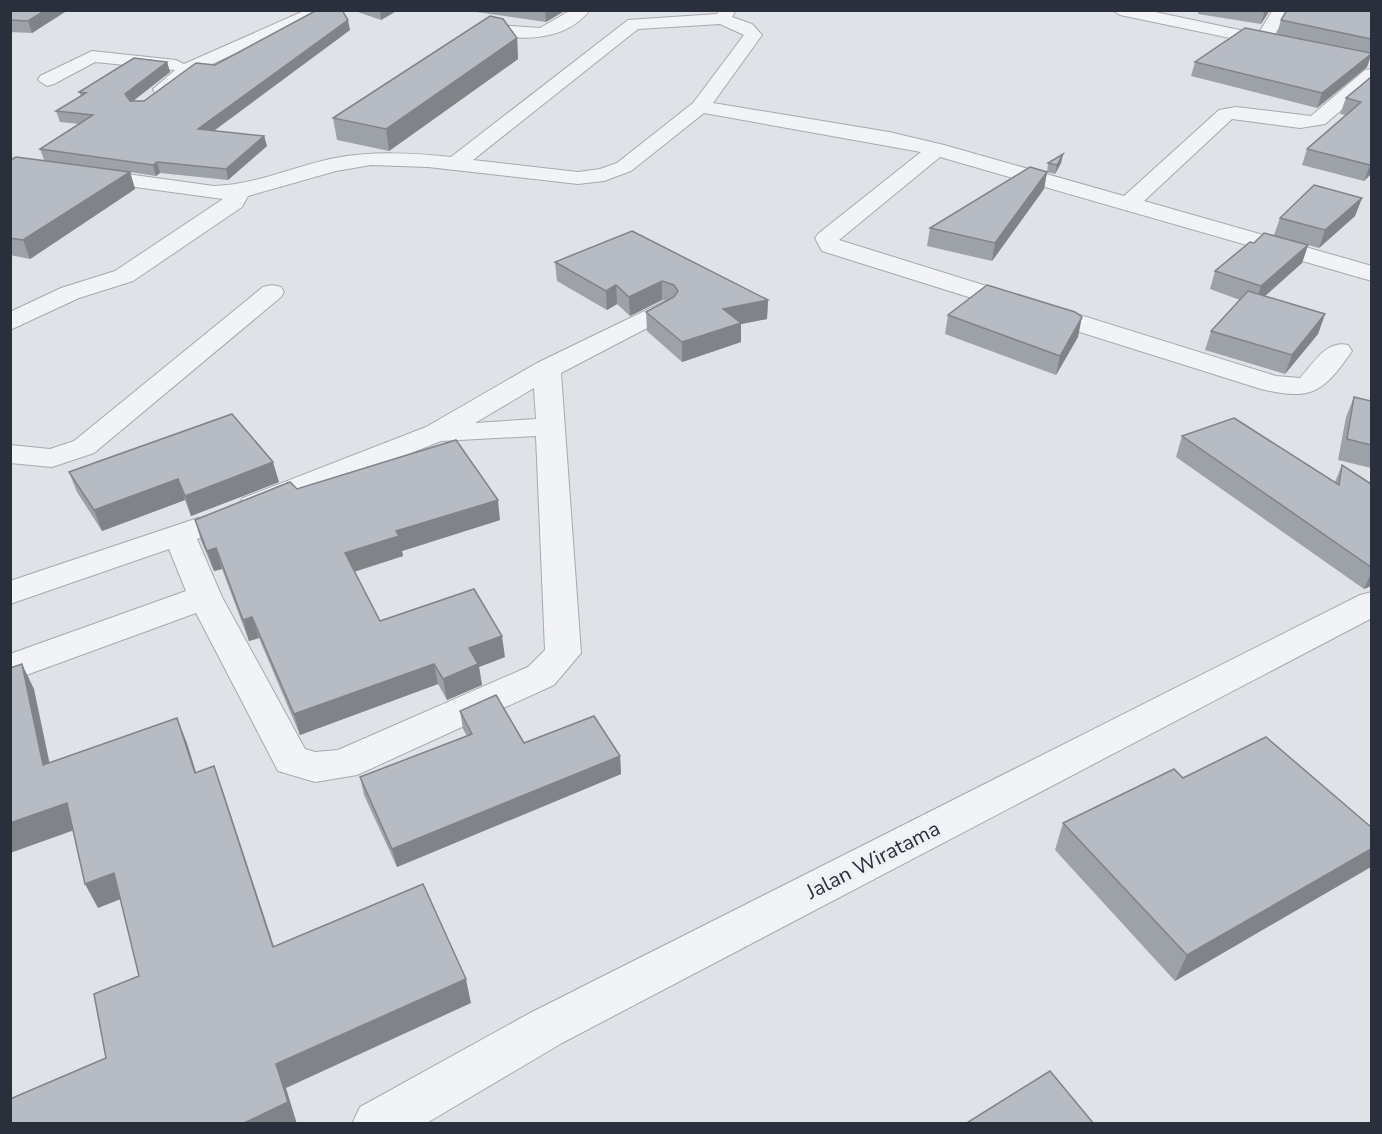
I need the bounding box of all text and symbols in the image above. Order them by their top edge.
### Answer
street label: Jalan Wiratama [800,814,945,906]

